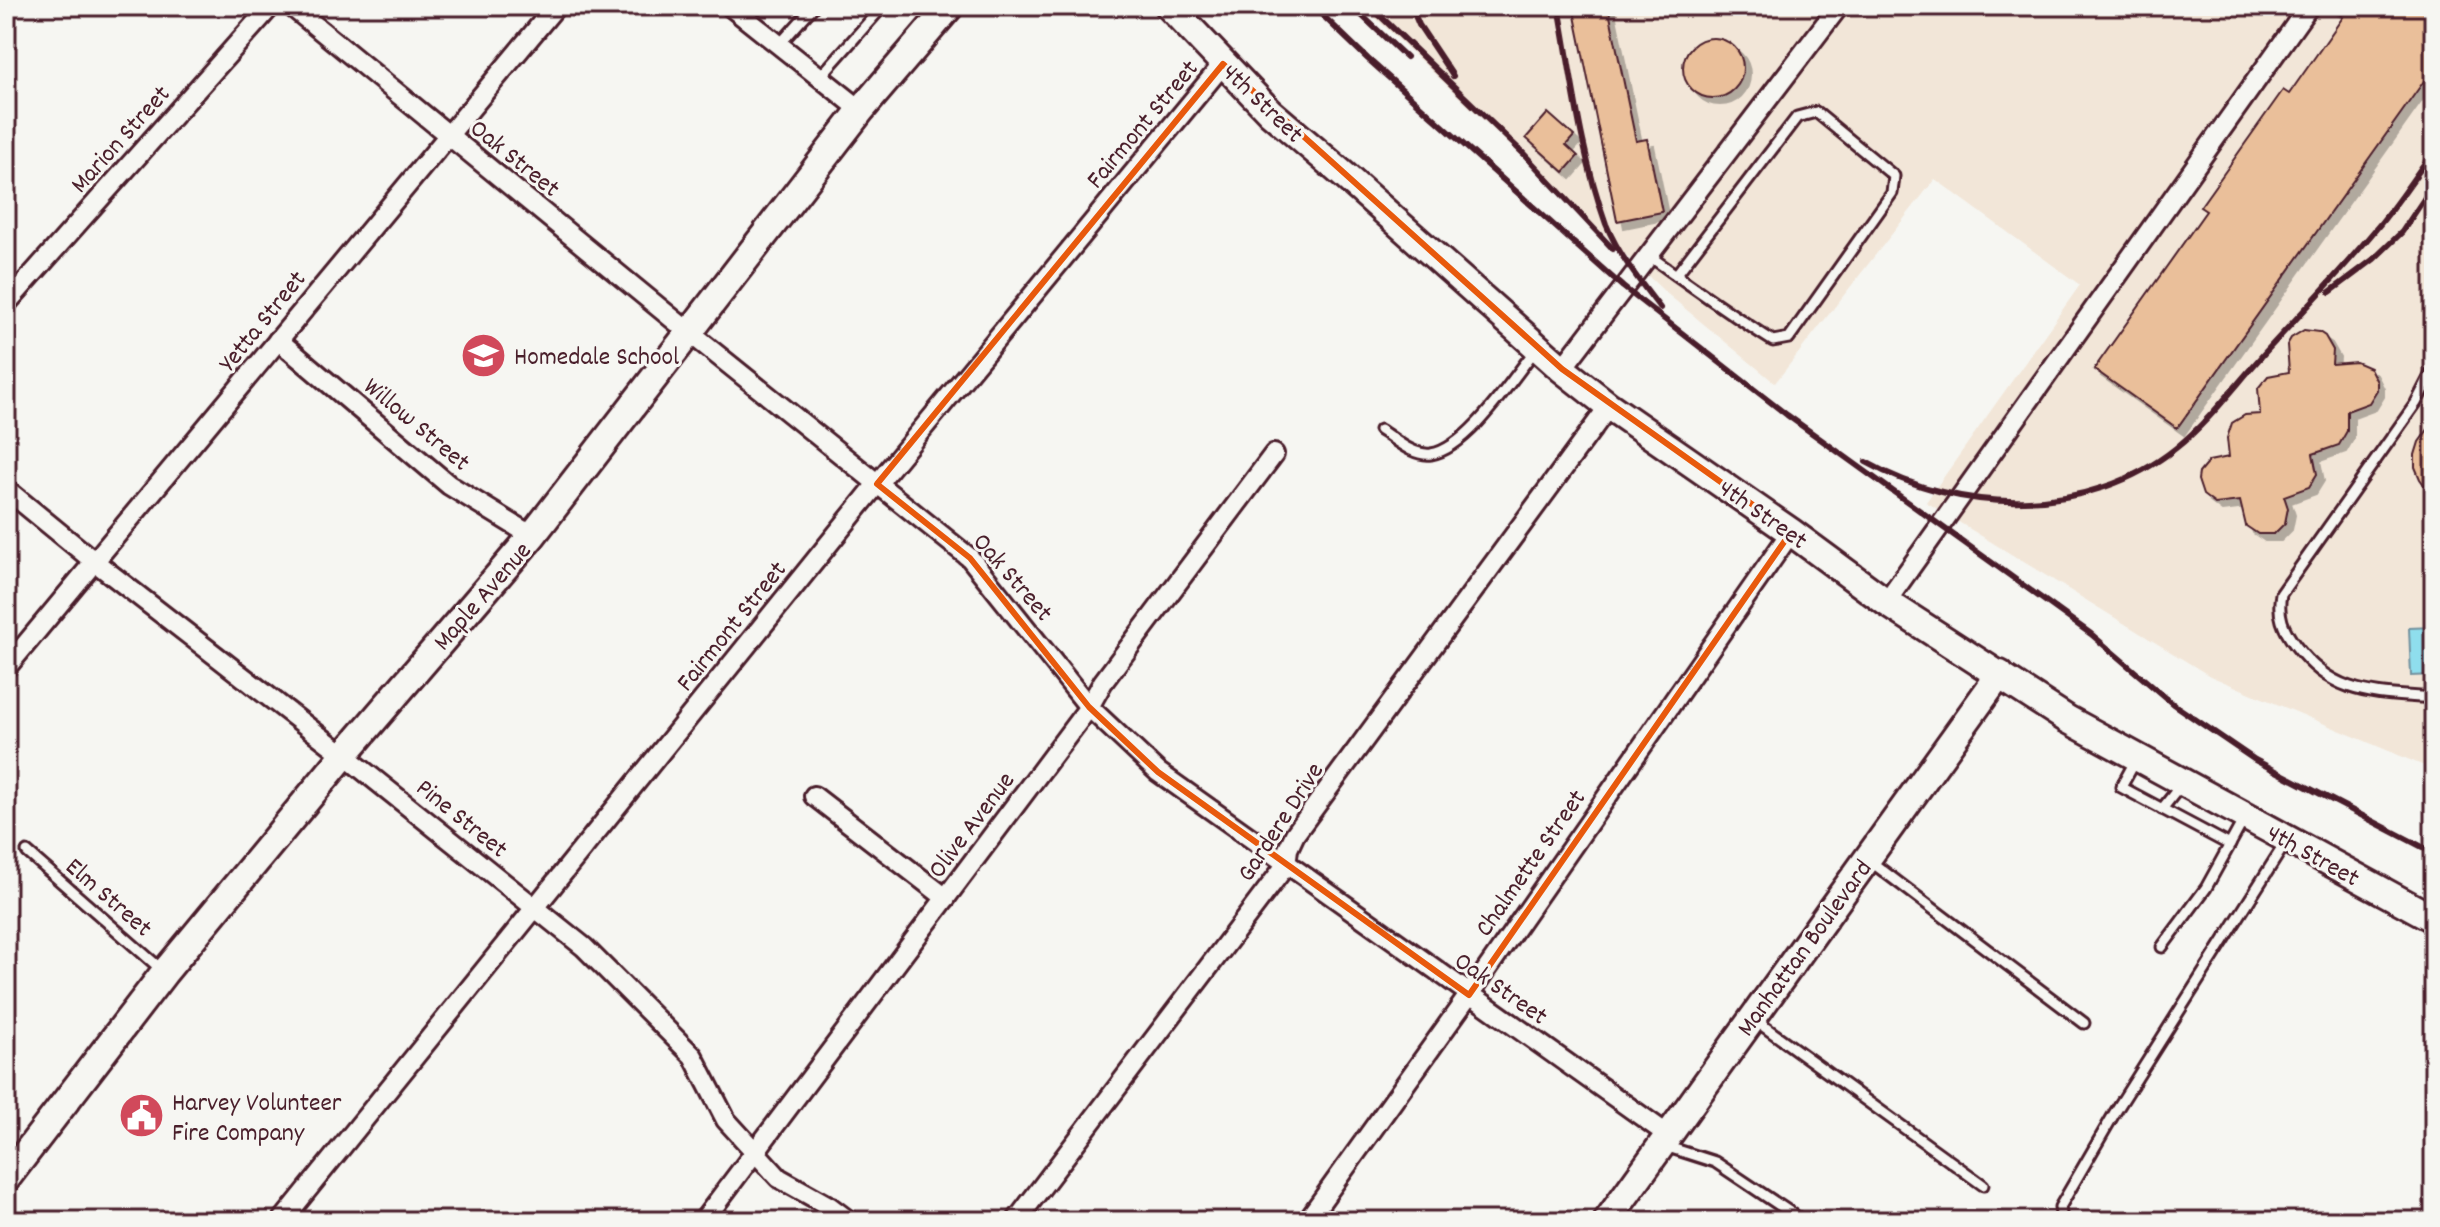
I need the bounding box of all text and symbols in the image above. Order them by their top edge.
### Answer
street label: Fairmont Street [1079,52,1209,198]
street label: 4th Street [1212,56,1311,153]
street label: Marion Street [63,78,181,203]
street label: Oak Street [461,112,567,208]
street label: Yetta Street [211,263,317,381]
school or university icon: Homedale School [459,331,507,379]
place label: Homedale School [514,340,679,377]
street label: Willow Street [354,370,478,482]
street label: 4th Street [1710,472,1814,560]
street label: Oak Street [962,526,1061,631]
street label: Maple Avenue [426,535,542,660]
street label: Fairmont Street [669,554,797,700]
street label: Gardere Drive [1229,756,1334,890]
street label: Olive Avenue [920,765,1025,887]
street label: Pine Street [407,771,515,869]
street label: Chalmette Street [1467,783,1597,945]
street label: 4th Street [2259,816,2366,898]
street label: Elm Street [56,850,160,947]
street label: Manhattan Boulevard [1729,853,1883,1045]
street label: Oak Street [1446,944,1555,1036]
place label: Harvey Volunteer Fire Company [172,1086,342,1153]
public building icon: Harvey Volunteer Fire Company [117,1092,165,1140]

